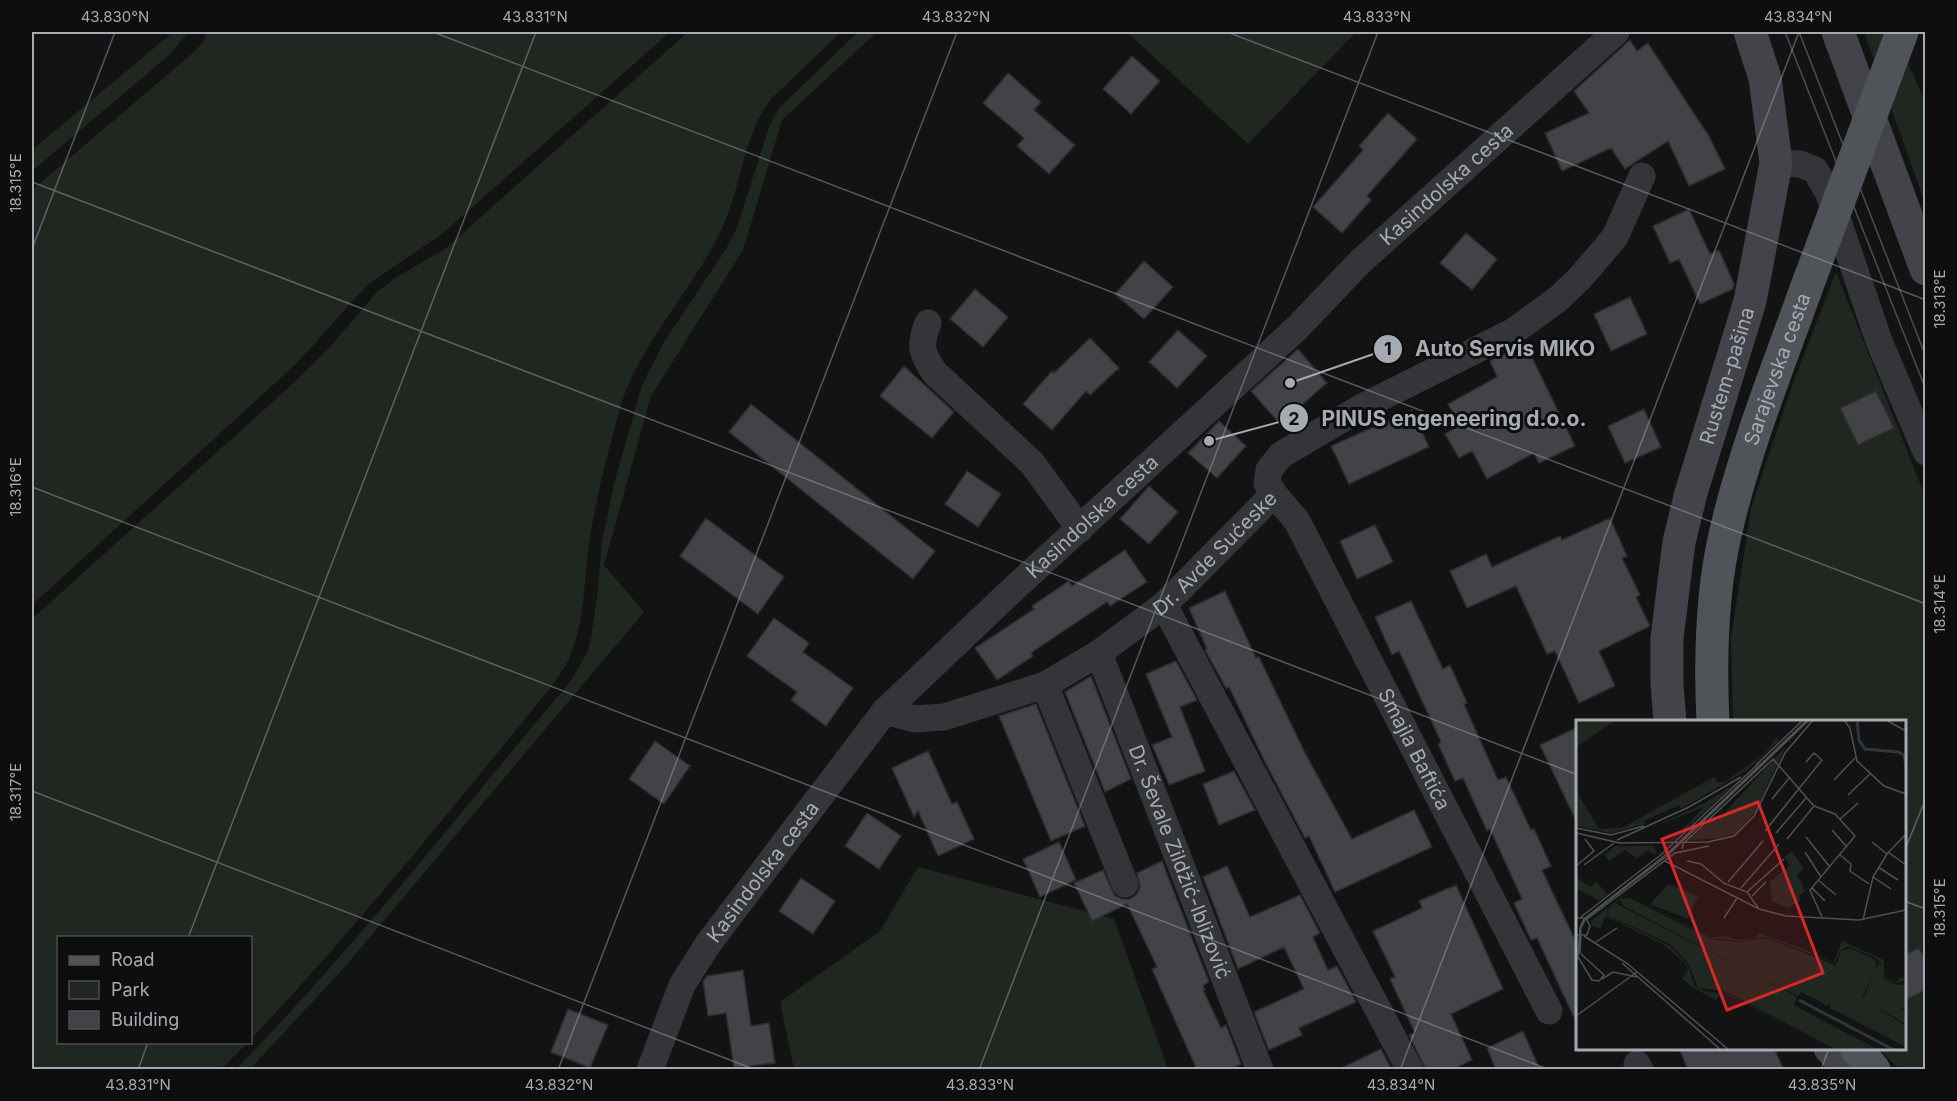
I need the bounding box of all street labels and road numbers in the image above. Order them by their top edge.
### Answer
street label: Kasindolska cesta [1375,118,1518,250]
street label: Sarajevska cesta [1739,290,1816,448]
street label: Rustem-pašina [1695,304,1759,447]
street label: Kasindolska cesta [1021,450,1163,583]
street label: Dr. Avde Sućeske [1148,486,1282,621]
street label: Smajla Baftića [1373,684,1456,814]
street label: Dr. Ševale Zildžić-Iblizović [1124,741,1236,982]
street label: Kasindolska cesta [702,797,824,947]

